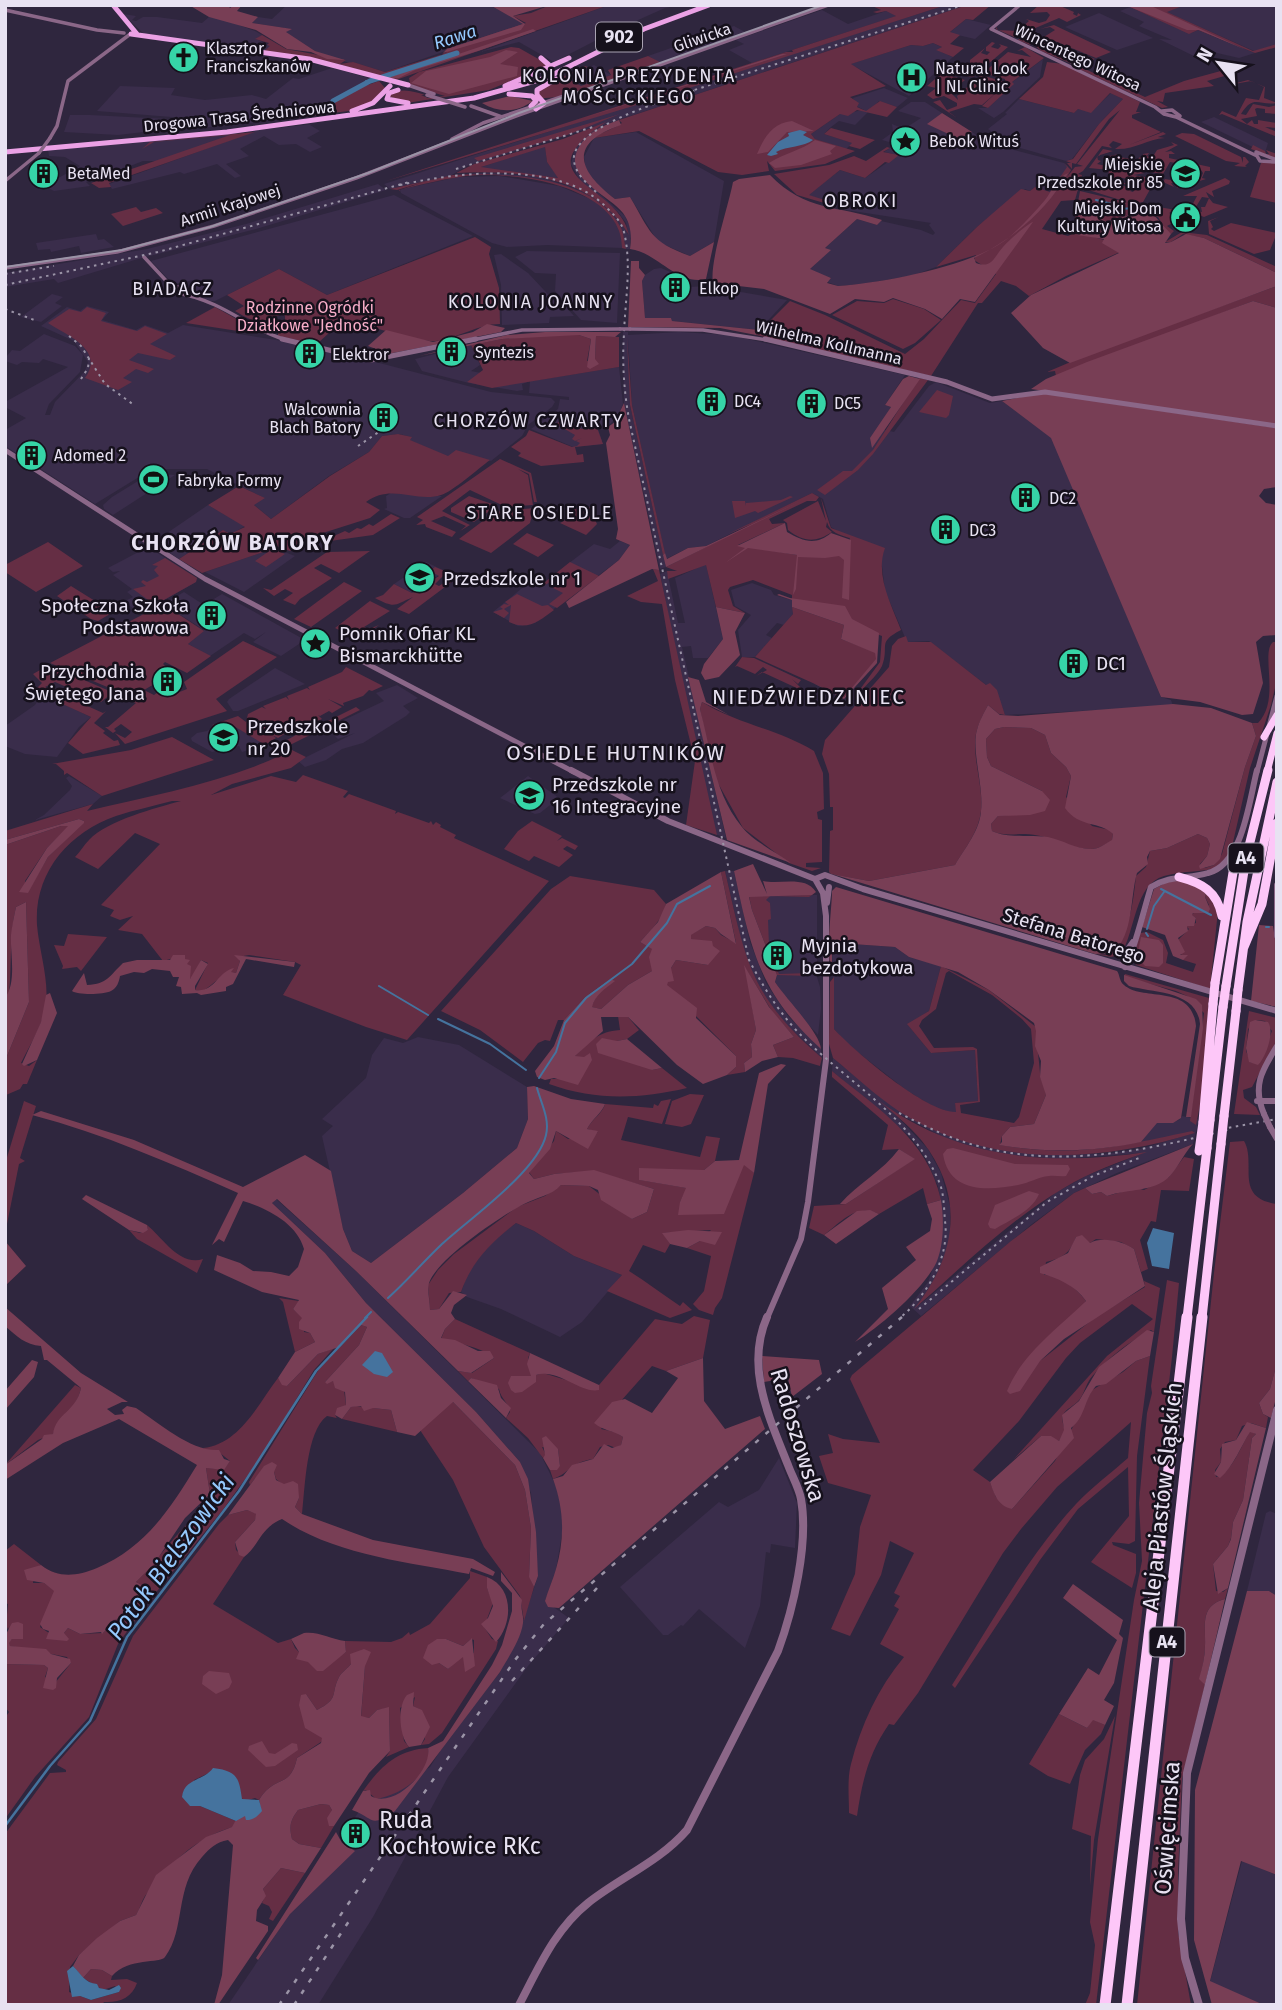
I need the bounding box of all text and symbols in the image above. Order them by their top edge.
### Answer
street label: Gliwicka [671,19,733,56]
water label: Rawa [431,20,479,54]
street label: Wincentego Witosa [1012,20,1144,95]
road number: 902 [596,22,642,52]
north arrow [1184,28,1254,98]
place label: Klasztor Franciszkanów [206,39,311,76]
church icon: Klasztor Franciszkanów [166,40,200,74]
text: N [1192,44,1218,66]
place label: Natural Look | NL Clinic [935,59,1028,96]
hospital icon: Natural Look | NL Clinic [895,60,929,94]
district label: KOLONIA PREZYDENTA MOŚCICKIEGO [522,65,736,108]
street label: Drogowa Trasa Średnicowa [142,96,336,136]
place icon: Bebok Wituś [889,124,923,158]
place label: Bebok Wituś [929,132,1019,151]
place label: Miejskie Przedszkole nr 85 [1037,155,1163,192]
building icon: BetaMed [27,156,61,190]
school or university icon: Miejskie Przedszkole nr 85 [1169,156,1203,190]
place label: BetaMed [67,164,131,183]
street label: Armii Krajowej [178,180,283,231]
district label: OBROKI [824,190,898,212]
place label: Miejski Dom Kultury Witosa [1057,199,1162,236]
public building icon: Miejski Dom Kultury Witosa [1168,200,1202,234]
building icon: Elkop [659,271,693,305]
district label: BIADACZ [132,278,214,300]
place label: Elkop [699,279,739,298]
district label: KOLONIA JOANNY [448,291,614,313]
park label: Rodzinne Ogródki Działkowe "Jedność" [237,298,383,335]
street label: Wilhelma Kollmanna [754,316,904,369]
building icon: Syntezis [435,335,469,369]
building icon: Elektror [292,337,326,371]
place label: Syntezis [475,343,534,362]
place label: Elektror [332,345,390,364]
building icon: DC4 [694,384,728,418]
building icon: DC5 [794,386,828,420]
place label: DC4 [734,392,761,411]
place label: DC5 [834,394,861,413]
place label: Walcownia Blach Batory [269,400,361,437]
building icon: Walcownia Blach Batory [367,401,401,435]
district label: CHORZÓW CZWARTY [434,410,624,432]
building icon: Adomed 2 [14,438,48,472]
place label: Adomed 2 [54,446,126,465]
sports icon: Fabryka Formy [137,463,171,497]
place label: Fabryka Formy [177,471,281,490]
building icon: DC2 [1009,481,1043,515]
place label: DC2 [1049,489,1076,508]
district label: STARE OSIEDLE [467,502,613,524]
building icon: DC3 [929,513,963,547]
place label: DC3 [969,521,996,540]
district label: CHORZÓW BATORY [131,529,335,556]
school or university icon: Przedszkole nr 1 [403,561,437,595]
place label: Przedszkole nr 1 [443,567,581,590]
place label: Społeczna Szkoła Podstawowa [41,594,189,639]
building icon: Społeczna Szkoła Podstawowa [195,599,229,633]
place label: Pomnik Ofiar KL Bismarckhütte [339,622,476,667]
place icon: Pomnik Ofiar KL Bismarckhütte [299,627,333,661]
building icon: DC1 [1056,646,1090,680]
place label: DC1 [1096,652,1126,675]
place label: Przychodnia Świętego Jana [25,660,145,705]
building icon: Przychodnia Świętego Jana [151,665,185,699]
district label: NIEDŹWIEDZINIEC [712,684,906,710]
place label: Przedszkole nr 20 [247,715,348,760]
school or university icon: Przedszkole nr 20 [207,720,241,754]
district label: OSIEDLE HUTNIKÓW [506,740,726,766]
place label: Przedszkole nr 16 Integracyjne [552,773,681,818]
school or university icon: Przedszkole nr 16 Integracyjne [512,778,546,812]
road number: A4 [1228,844,1264,872]
street label: Stefana Batorego [1000,903,1148,968]
place label: Myjnia bezdotykowa [801,934,914,979]
building icon: Myjnia bezdotykowa [761,939,795,973]
street label: Radoszowska [764,1365,832,1505]
street label: Aleja Piastów Śląskich [1135,1380,1188,1611]
water label: Potok Bielszowicki [101,1468,241,1646]
road number: A4 [1150,1628,1184,1657]
street label: Oświęcimska [1148,1760,1186,1896]
place label: Ruda Kochłowice RKc [379,1806,541,1860]
building icon: Ruda Kochłowice RKc [339,1816,373,1850]

